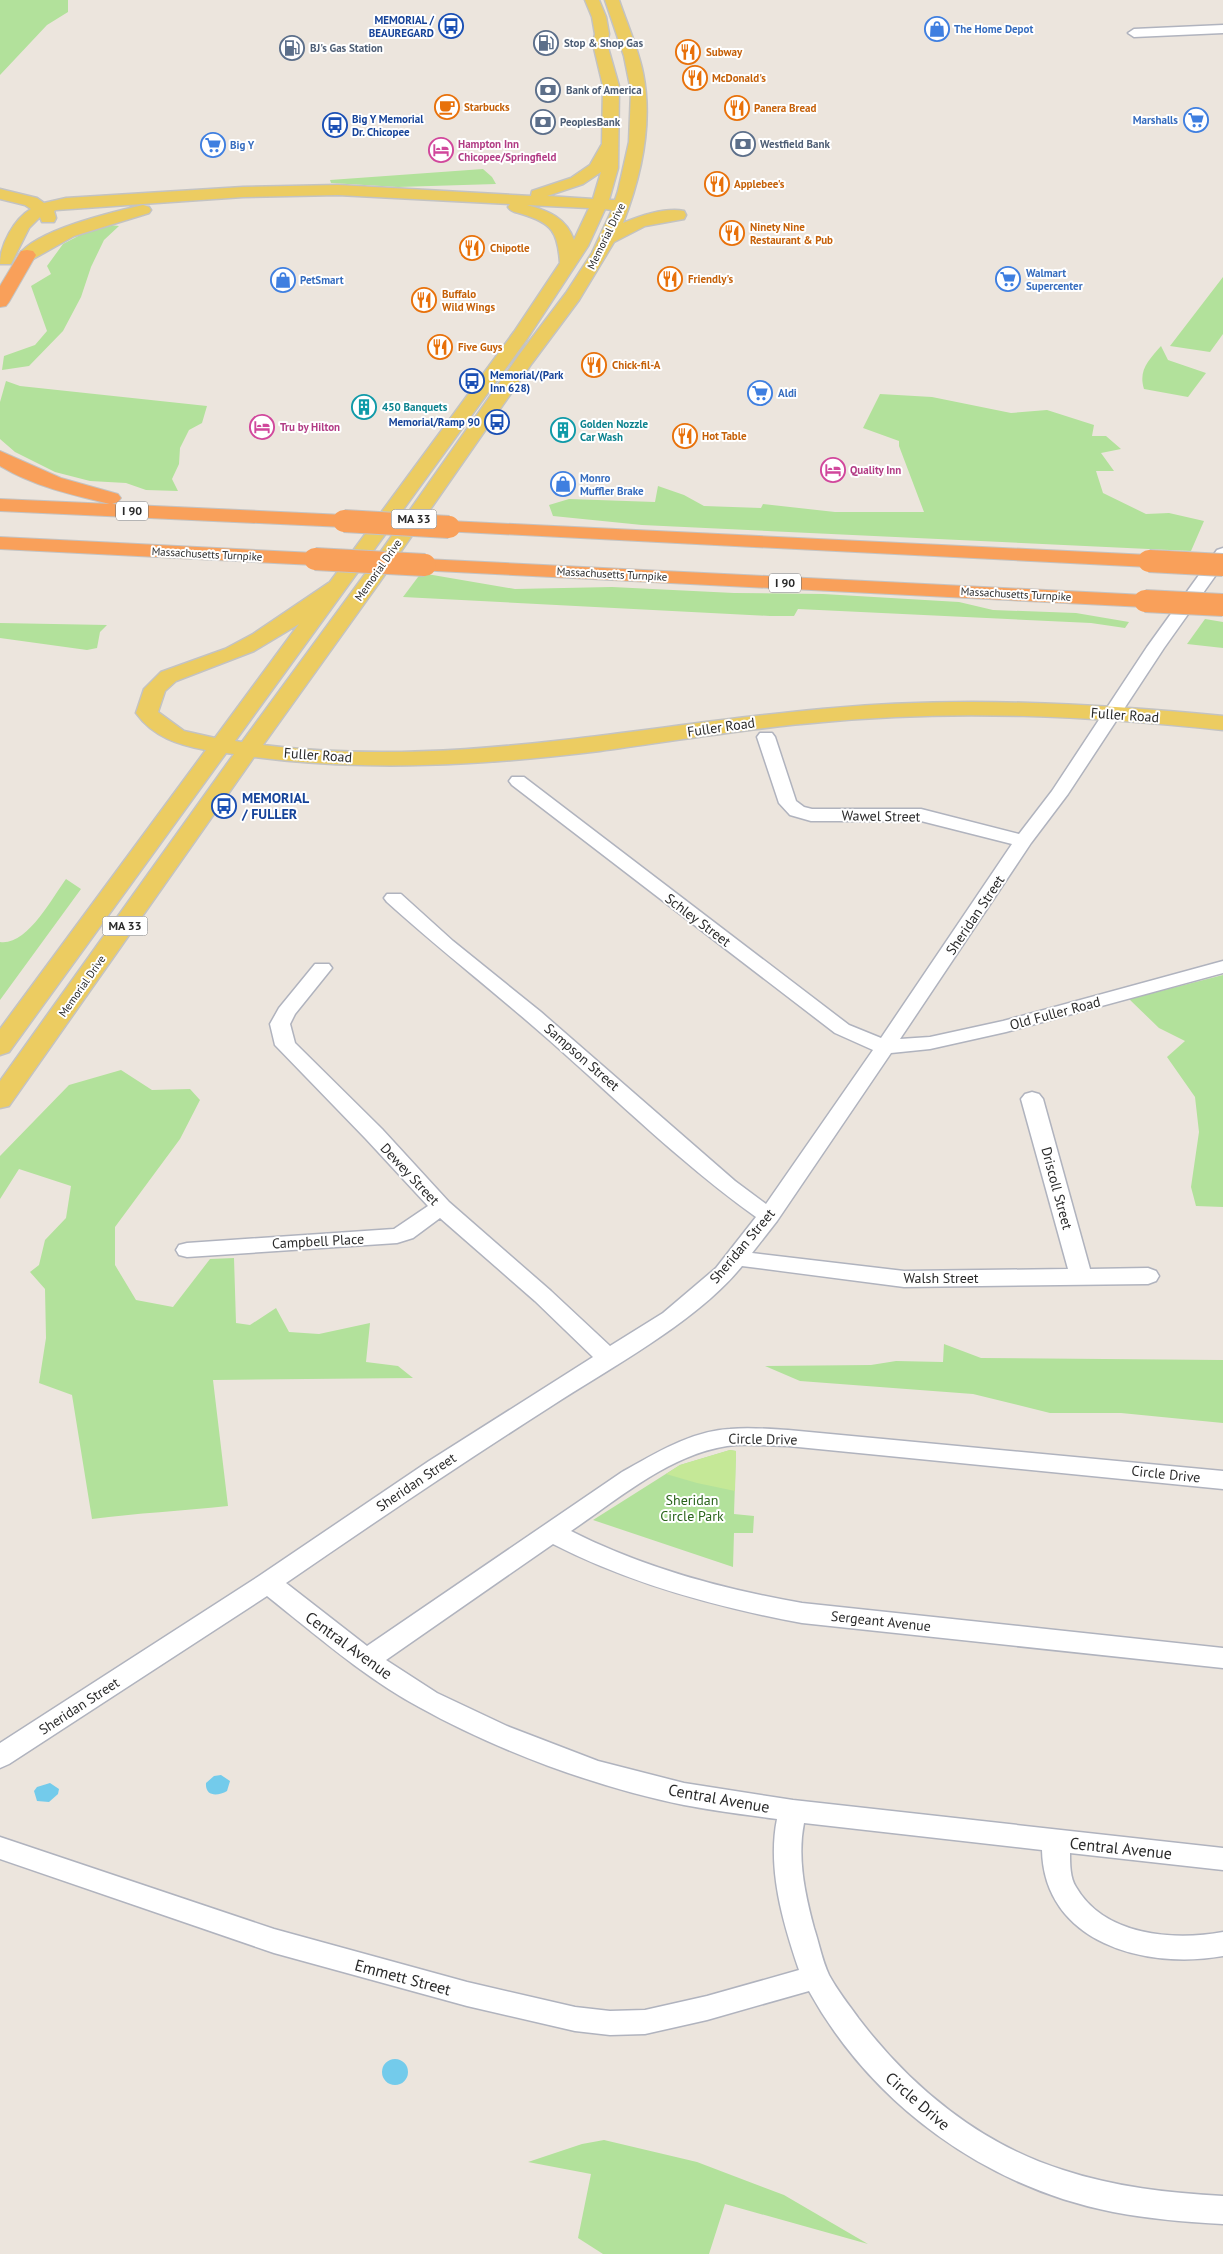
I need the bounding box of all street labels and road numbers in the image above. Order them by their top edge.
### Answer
street label: Memorial Drive [584,200,628,271]
road number: I 90 [116,502,148,520]
road number: MA 33 [392,509,436,528]
street label: Memorial Drive [352,536,405,604]
street label: Massachusetts Turnpike [151,544,263,564]
street label: Massachusetts Turnpike [556,564,668,584]
road number: I 90 [769,574,801,592]
street label: Massachusetts Turnpike [960,584,1072,604]
street label: Fuller Road [1090,704,1160,726]
street label: Fuller Road [686,713,756,741]
street label: Fuller Road [283,744,353,766]
street label: Wawel Street [841,806,921,826]
street label: Sheridan Street [942,871,1008,958]
street label: Schley Street [662,889,735,951]
road number: MA 33 [102,916,148,936]
street label: Memorial Drive [56,952,109,1020]
street label: Old Fuller Road [1008,992,1102,1034]
street label: Sampson Street [541,1019,624,1095]
street label: Dewey Street [377,1139,444,1209]
street label: Driscoll Street [1037,1145,1077,1231]
street label: Sheridan Street [705,1205,779,1287]
street label: Campbell Place [271,1230,365,1252]
street label: Walsh Street [903,1269,979,1287]
street label: Circle Drive [728,1429,798,1449]
street label: Sheridan Street [373,1449,460,1515]
street label: Circle Drive [1131,1461,1201,1487]
street label: Central Avenue [302,1607,396,1683]
street label: Sergeant Avenue [830,1607,932,1635]
street label: Sheridan Street [35,1673,123,1739]
street label: Central Avenue [667,1779,771,1817]
street label: Central Avenue [1069,1833,1173,1863]
street label: Emmett Street [353,1955,454,2000]
street label: Circle Drive [882,2068,954,2134]

